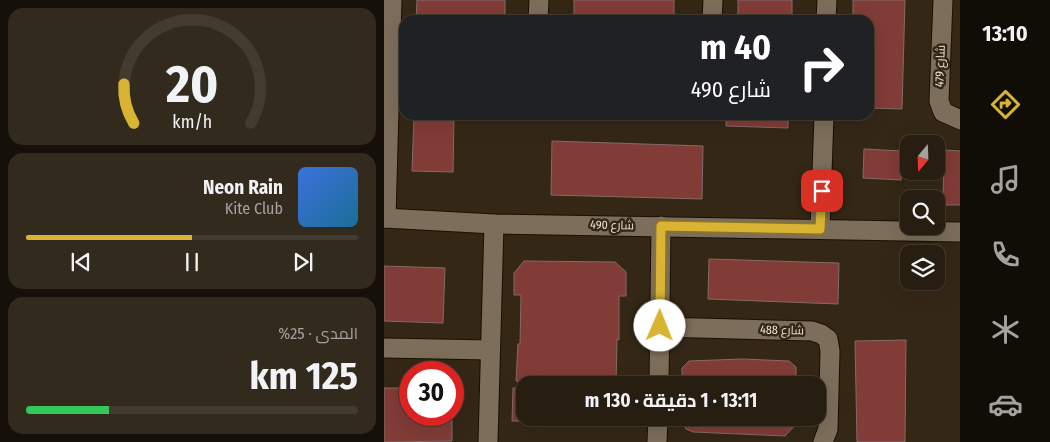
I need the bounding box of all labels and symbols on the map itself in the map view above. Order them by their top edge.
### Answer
street label: شارع 479 [932,45,949,87]
north arrow [900,135,945,180]
pin [801,170,843,212]
street label: شارع 490 [590,218,634,233]
position arrow [633,299,685,351]
street label: شارع 488 [760,323,804,338]
speed limit sign: 30 [399,361,464,426]

